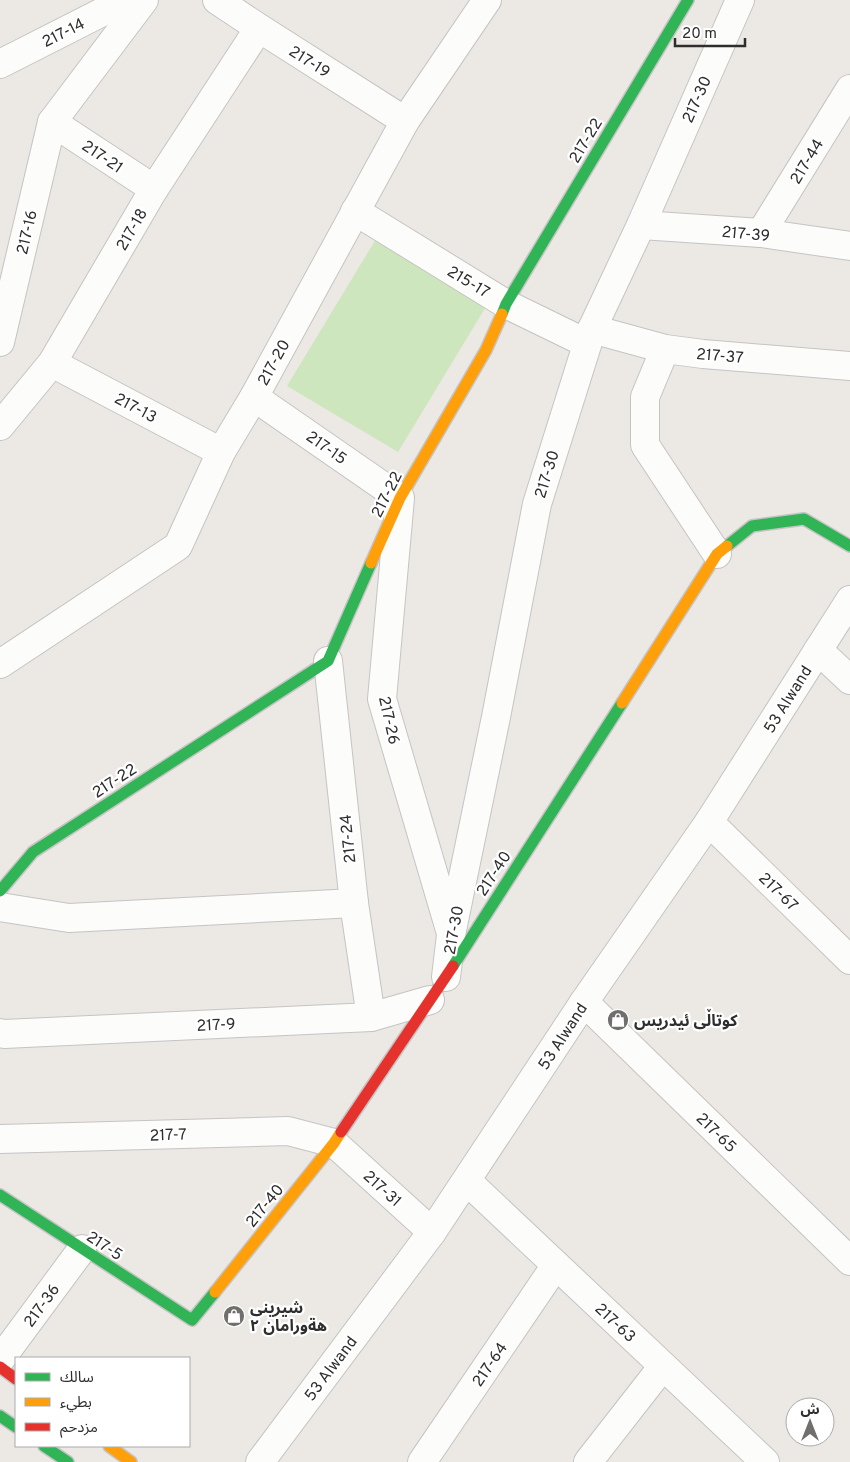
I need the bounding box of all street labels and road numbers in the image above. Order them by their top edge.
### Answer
street label: 217-14 [39,15,89,53]
street label: 217-19 [284,42,333,83]
street label: 217-30 [679,73,717,126]
street label: 217-22 [565,115,608,167]
street label: 217-44 [786,136,829,188]
street label: 217-21 [77,137,126,179]
street label: 217-18 [113,205,153,255]
street label: 217-16 [13,208,43,257]
street label: 217-39 [721,223,771,247]
street label: 215-17 [443,262,493,303]
street label: 217-20 [254,336,296,390]
street label: 217-37 [695,345,744,369]
street label: 217-13 [110,389,160,428]
street label: 217-15 [301,427,350,470]
street label: 217-30 [531,448,565,501]
street label: 217-22 [368,468,408,521]
street label: 53 Alwand [760,663,817,738]
street label: 217-26 [373,694,403,747]
street label: 217-22 [89,760,141,803]
street label: 217-24 [336,813,362,864]
street label: 217-40 [473,848,517,900]
street label: 217-67 [754,869,802,916]
street label: 217-30 [441,904,469,956]
street label: 53 Alwand [535,1000,593,1074]
street label: 217-9 [196,1015,236,1037]
street label: 217-65 [691,1109,740,1158]
street label: 217-7 [149,1125,187,1147]
street label: 217-31 [358,1167,405,1212]
street label: 217-40 [242,1181,289,1232]
street label: 217-5 [82,1228,126,1266]
street label: 217-36 [20,1281,65,1332]
street label: 217-63 [590,1299,639,1347]
street label: 53 Alwand [301,1333,362,1406]
street label: 217-64 [469,1339,513,1391]

